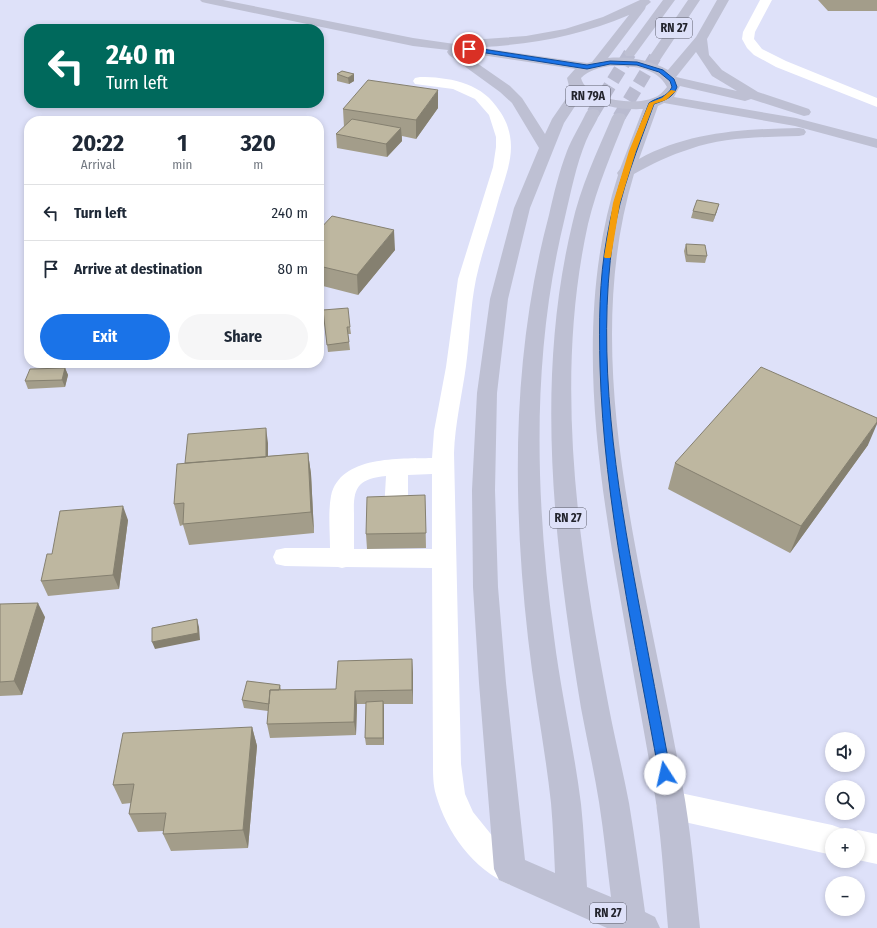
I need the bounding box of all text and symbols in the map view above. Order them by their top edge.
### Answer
road number: RN 27 [656,18,692,38]
pin [452,32,486,66]
text: 240 m [106,38,175,71]
icon: arrive [458,38,480,60]
icon: left [40,40,92,92]
text: Turn left [106,72,168,94]
road number: RN 79A [566,86,610,106]
text: 20:22 [72,129,124,157]
text: 1 [177,129,187,157]
text: 320 [240,129,276,157]
text: Arrival [81,157,115,172]
text: min [172,157,192,172]
text: m [253,157,263,172]
icon: left [40,202,62,224]
text: Turn left [74,204,127,222]
text: 240 m [272,204,308,222]
icon: arrive [40,258,62,280]
text: Arrive at destination [74,260,202,278]
text: 80 m [278,260,308,278]
button: Exit [40,314,170,360]
button: Share [178,314,308,360]
road number: RN 27 [550,508,586,528]
map controls [825,732,865,916]
button: sound [825,732,865,772]
position arrow [644,753,686,795]
button: search [825,780,865,820]
button: + [825,828,865,868]
button: − [825,876,865,916]
road number: RN 27 [590,903,626,923]

